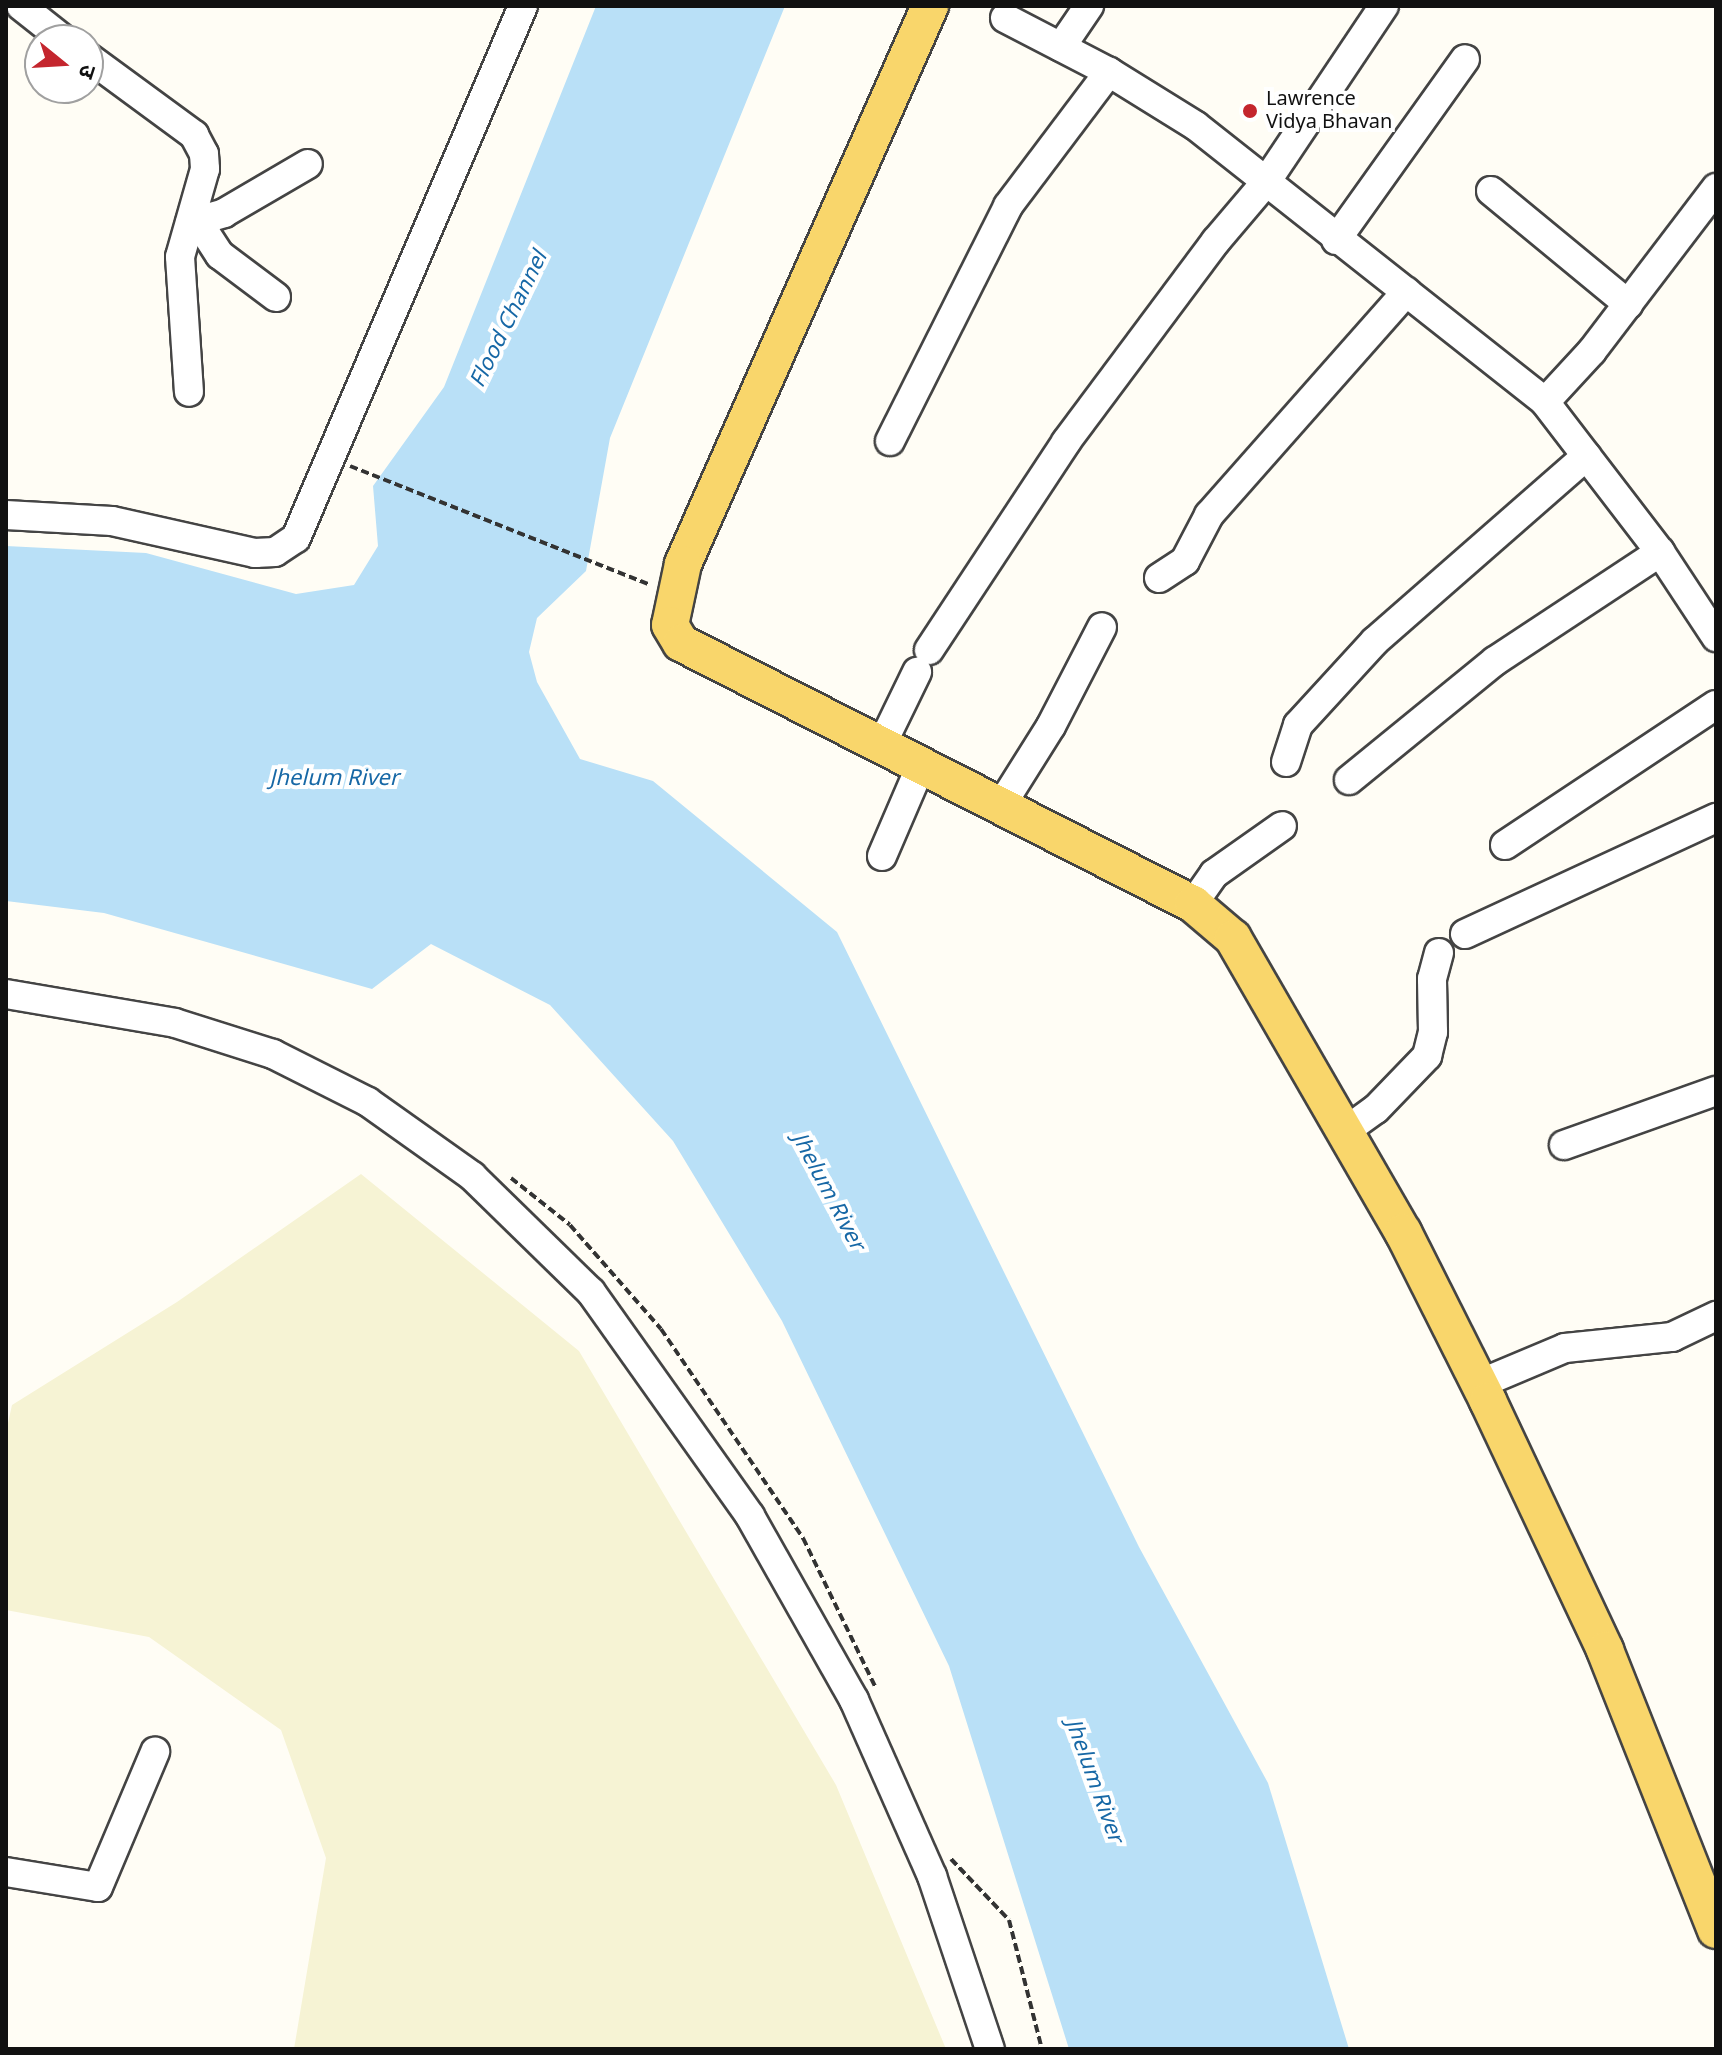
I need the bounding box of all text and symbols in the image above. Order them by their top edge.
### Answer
north arrow [24,24,104,104]
text: उ [70,60,101,82]
place label: Lawrence Vidya Bhavan [1266,88,1392,135]
marker: Lawrence Vidya Bhavan [1241,102,1259,120]
water label: Flood Channel [466,248,554,392]
water label: Jhelum River [269,767,399,793]
water label: Jhelum River [785,1129,869,1255]
water label: Jhelum River [1058,1716,1128,1846]

